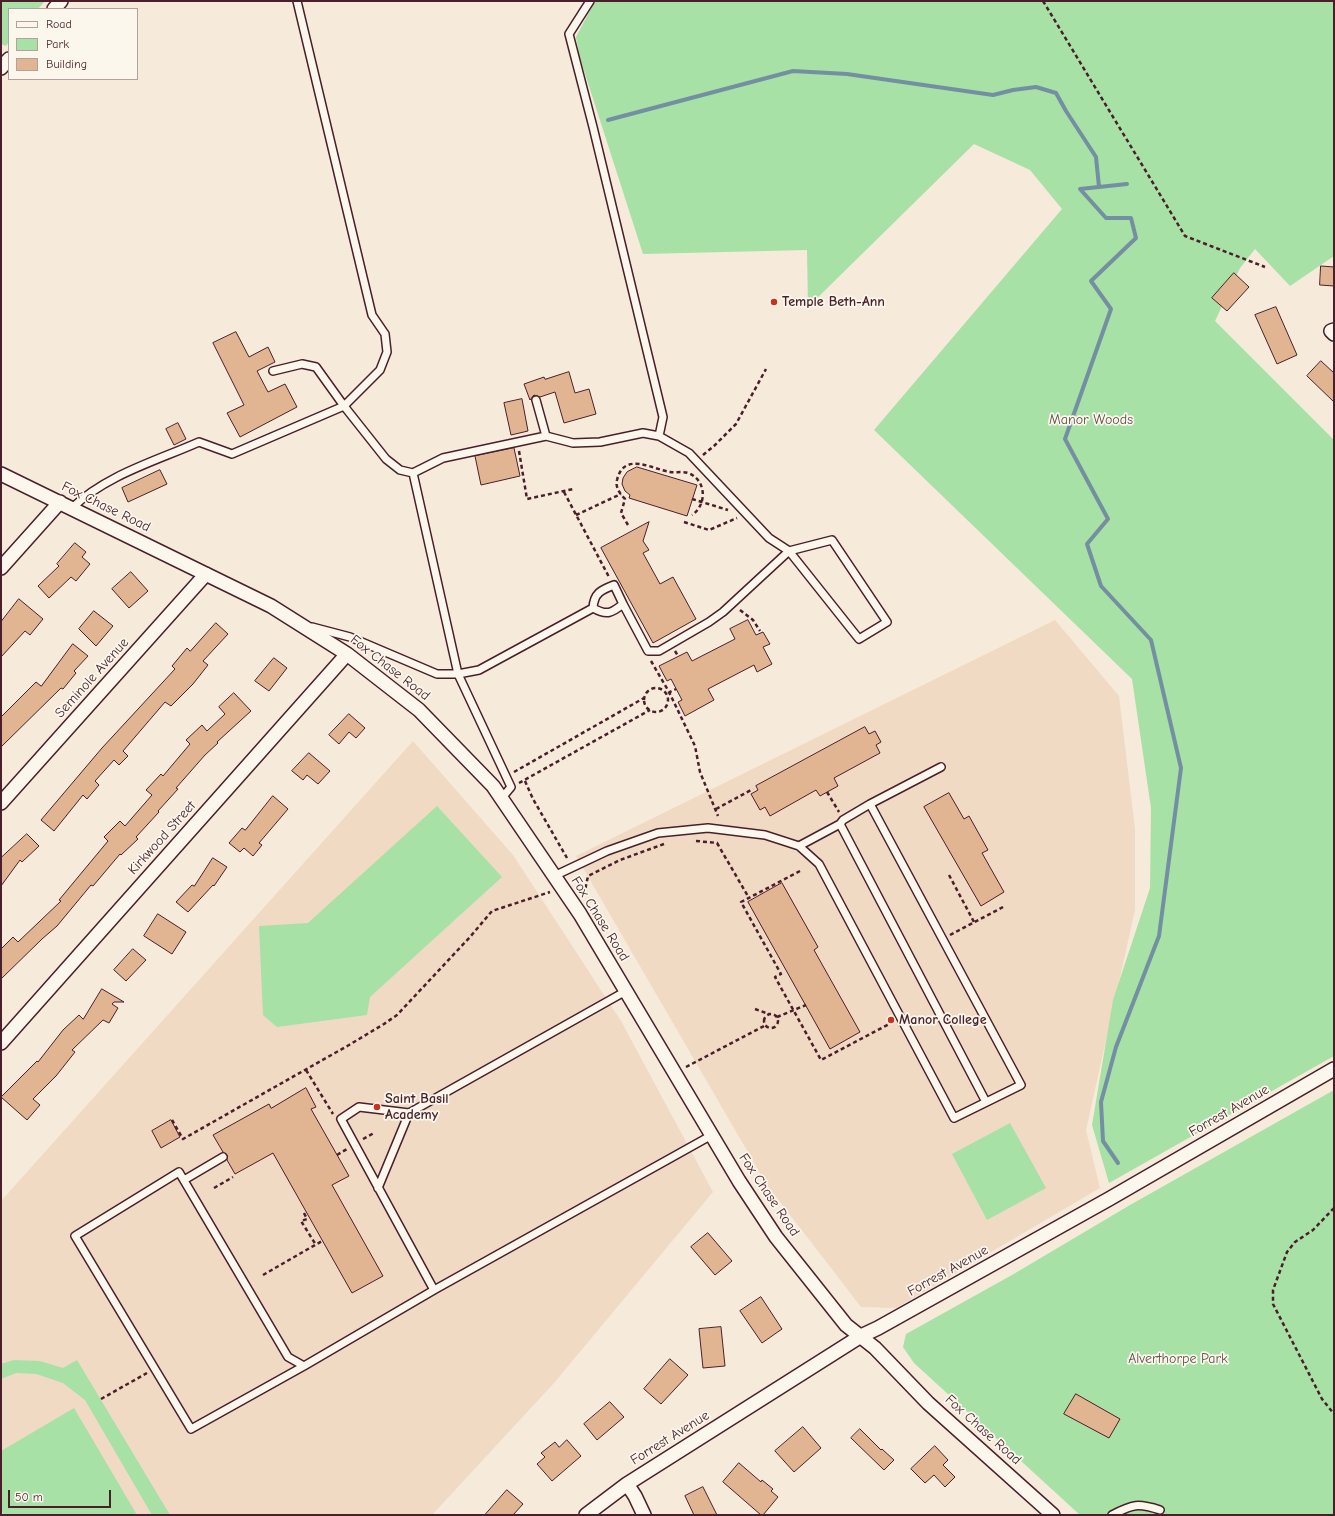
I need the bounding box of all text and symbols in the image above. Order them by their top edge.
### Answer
legend [8,8,138,80]
text: Road [46,17,72,31]
text: Park [46,37,69,51]
text: Building [46,57,87,71]
place label: Temple Beth-Ann [782,294,885,310]
marker: Temple Beth-Ann [769,297,779,307]
park label: Manor Woods [1049,412,1133,428]
street label: Fox Chase Road [59,478,153,536]
street label: Fox Chase Road [347,632,433,704]
street label: Seminole Avenue [52,634,132,722]
street label: Kirkwood Street [124,798,200,878]
street label: Fox Chase Road [567,874,633,964]
place label: Manor College [899,1012,987,1028]
marker: Manor College [886,1015,896,1025]
street label: Forrest Avenue [1186,1081,1272,1141]
place label: Saint Basil Academy [385,1091,449,1124]
marker: Saint Basil Academy [372,1102,382,1112]
street label: Fox Chase Road [735,1150,803,1240]
street label: Forrest Avenue [905,1242,991,1300]
park label: Alverthorpe Park [1128,1351,1228,1367]
street label: Fox Chase Road [941,1391,1025,1469]
street label: Forrest Avenue [628,1407,712,1469]
scale bar [10,1482,113,1508]
text: 50 m [15,1490,43,1504]

